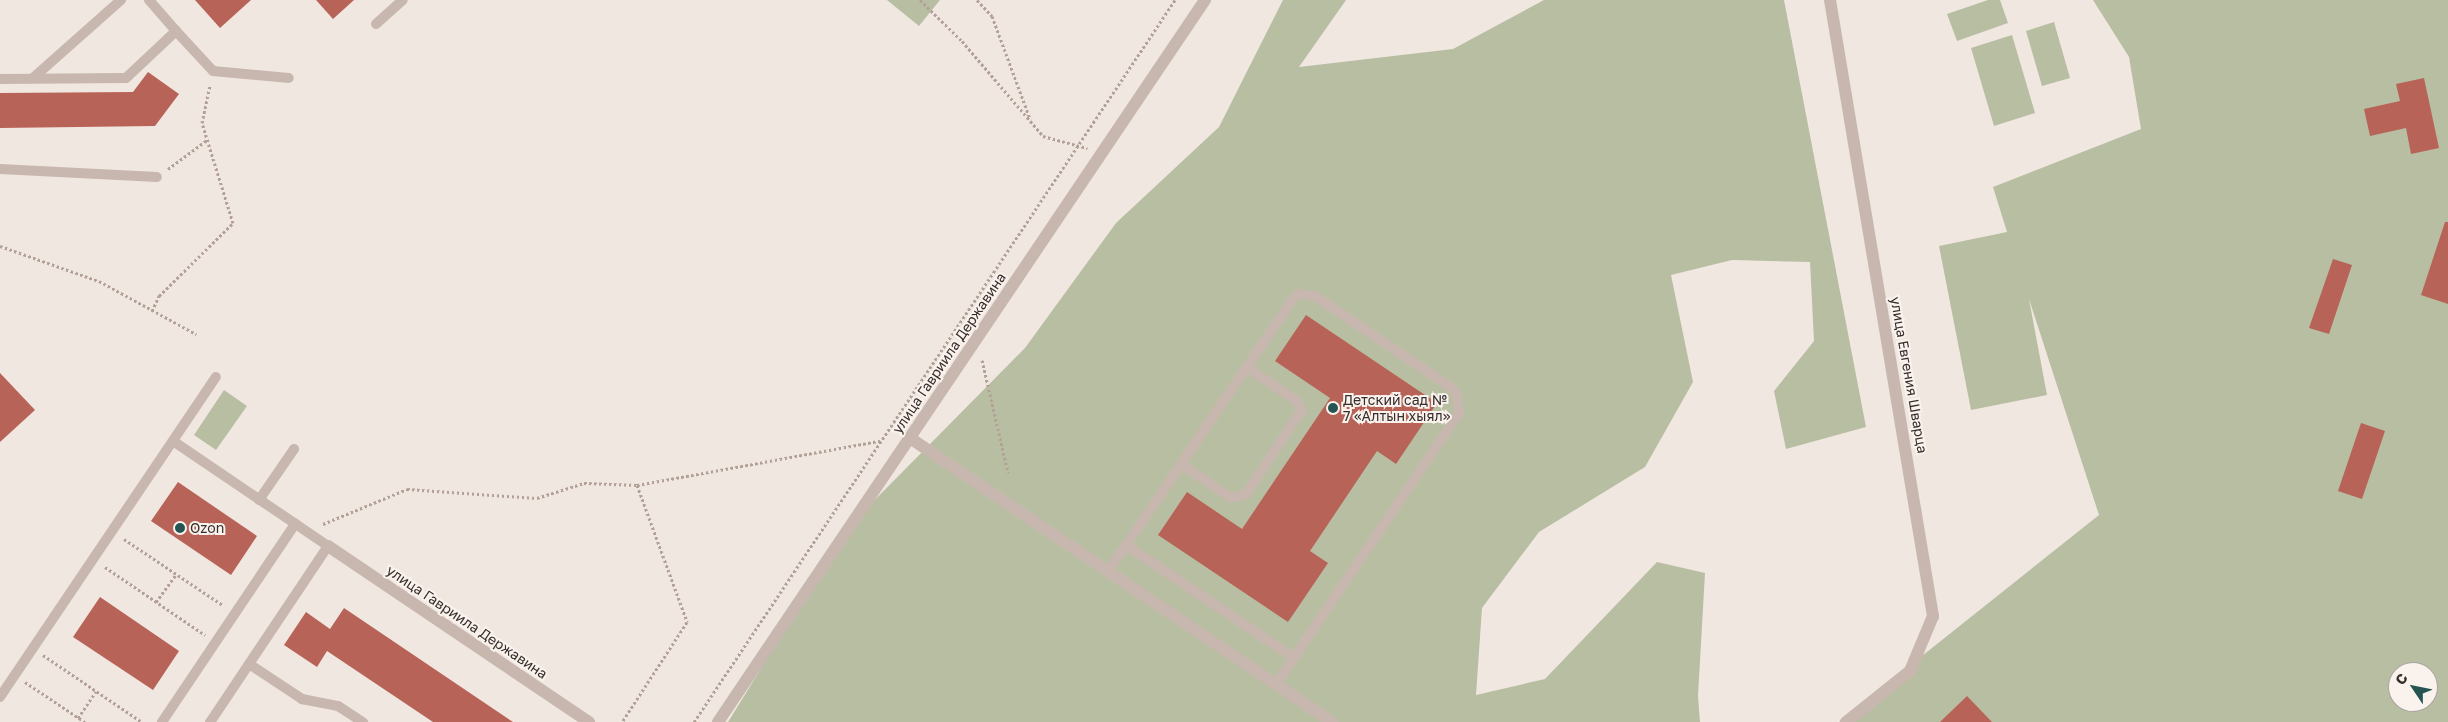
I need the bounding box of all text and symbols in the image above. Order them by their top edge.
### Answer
street label: улица Гавриила Державина [889,269,1009,437]
street label: улица Евгения Шварца [1887,295,1931,455]
place label: Детский сад № 7 «Алтын хыял» [1343,392,1450,424]
marker: Детский сад № 7 «Алтын хыял» [1327,402,1339,414]
place label: Ozon [190,520,224,536]
marker: Ozon [174,522,186,534]
street label: улица Гавриила Державина [383,562,551,682]
north arrow [2388,662,2438,712]
text: С [2391,670,2411,688]

